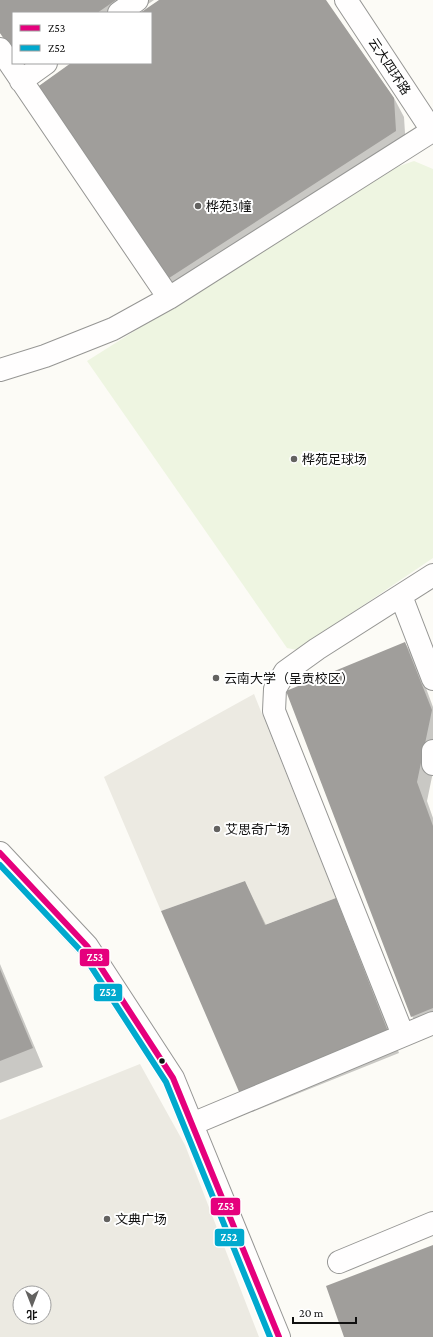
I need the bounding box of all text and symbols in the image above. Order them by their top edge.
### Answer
legend [12,12,152,64]
text: Z53 [48,21,66,35]
street label: 云大四环路 [366,35,414,98]
text: Z52 [48,41,66,55]
place label: 桦苑3幢 [206,199,251,214]
marker: 桦苑3幢 [193,201,203,211]
place label: 桦苑足球场 [302,452,367,467]
marker: 桦苑足球场 [289,454,299,464]
place label: 云南大学（呈贡校区） [224,671,354,686]
marker: 云南大学（呈贡校区） [211,673,221,683]
place label: 艾思奇广场 [225,822,290,837]
marker: 艾思奇广场 [212,824,222,834]
line badge: Z53 [79,948,110,967]
text: Z53 [87,951,103,963]
line badge: Z52 [93,983,123,1002]
text: Z52 [100,986,117,998]
unlabelled marker [157,1056,167,1066]
line badge: Z53 [210,1197,241,1216]
text: Z53 [218,1200,234,1212]
place label: 文典广场 [115,1212,167,1227]
marker: 文典广场 [102,1214,112,1224]
line badge: Z52 [214,1228,245,1247]
text: Z52 [221,1231,238,1243]
north arrow [12,1285,52,1325]
scale bar [293,1299,356,1325]
text: 20 m [299,1306,324,1320]
text: 北 [27,1309,38,1321]

